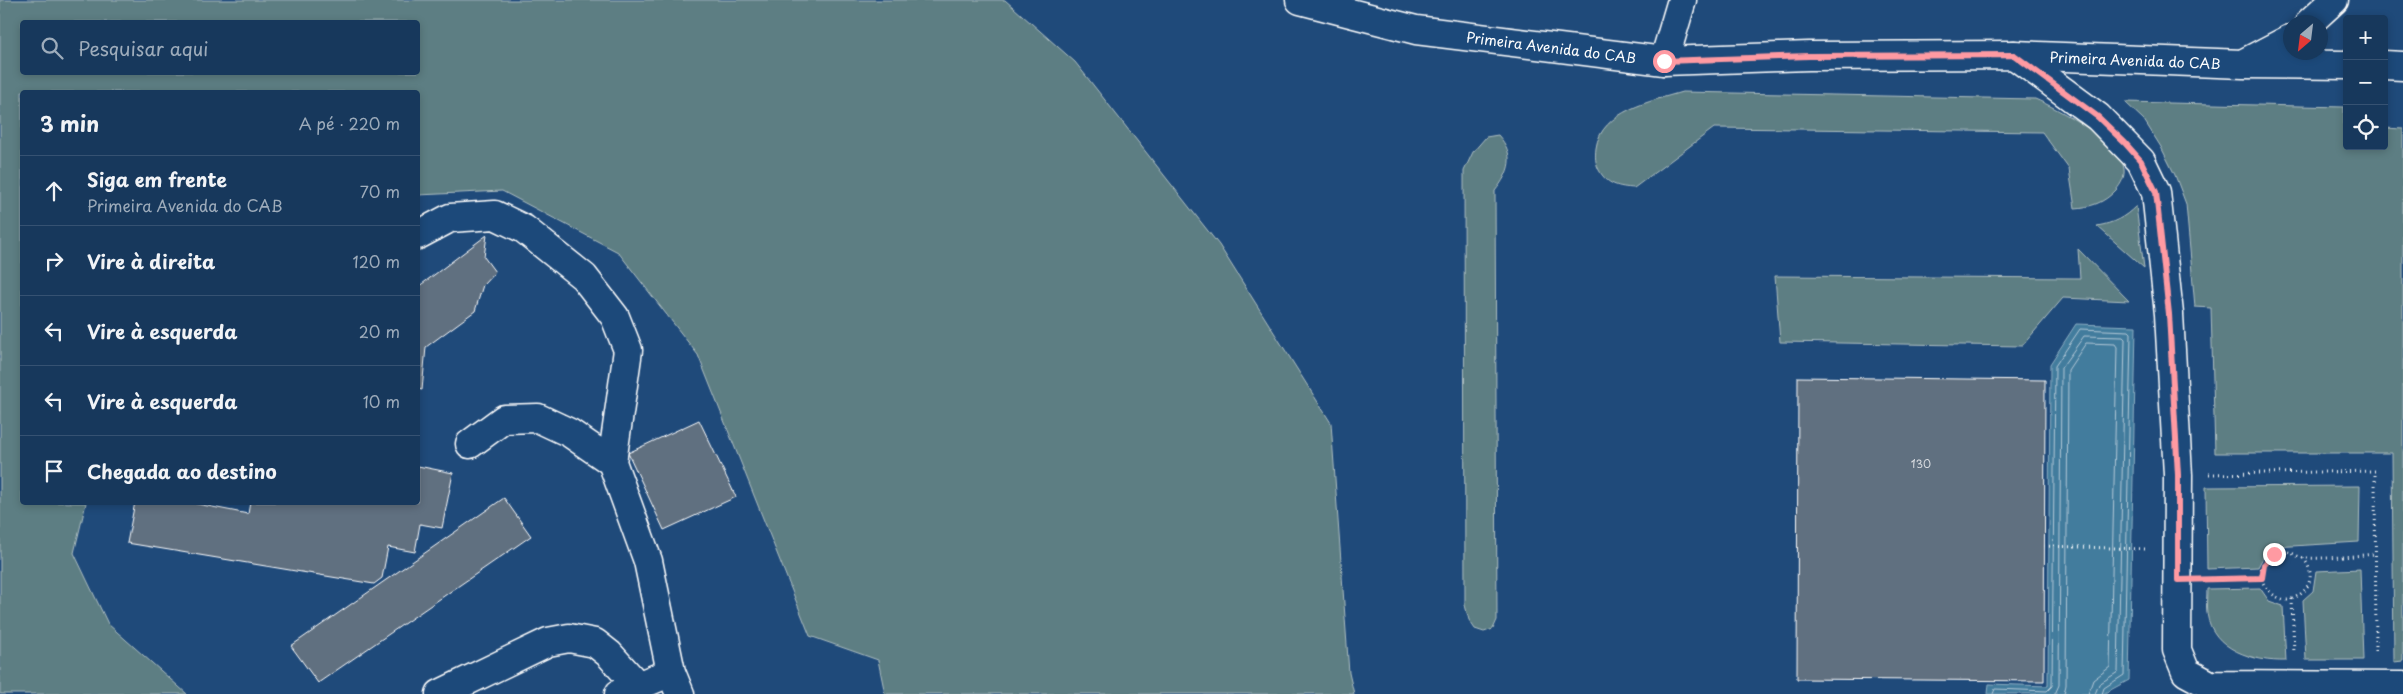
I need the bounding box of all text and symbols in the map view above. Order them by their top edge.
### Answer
north arrow [2283,15,2328,60]
map controls [2343,15,2388,150]
button: + [2343,15,2388,60]
search box [20,20,420,75]
street label: Primeira Avenida do CAB [1465,26,1637,68]
icon: search [38,34,66,62]
text: Pesquisar aqui [78,34,208,62]
street label: Primeira Avenida do CAB [2049,46,2221,74]
route start [1653,50,1676,73]
button: − [2343,60,2388,105]
button: locate [2343,105,2388,150]
text: 3 min [40,107,99,139]
text: A pé · 220 m [299,111,400,135]
text: Siga em frente [87,165,227,193]
icon: ahead [40,177,68,205]
text: 70 m [360,179,400,203]
text: Primeira Avenida do CAB [87,193,283,217]
icon: right [40,247,68,275]
text: Vire à direita [87,247,215,275]
text: 120 m [353,249,400,273]
icon: left [40,317,68,345]
text: Vire à esquerda [87,317,238,345]
text: 20 m [359,319,400,343]
icon: left [40,387,68,415]
text: Vire à esquerda [87,387,238,415]
text: 10 m [363,389,400,413]
house number: 130 [1911,455,1931,472]
icon: arrive [40,457,68,485]
text: Chegada ao destino [87,457,277,485]
route end [2263,543,2286,566]

